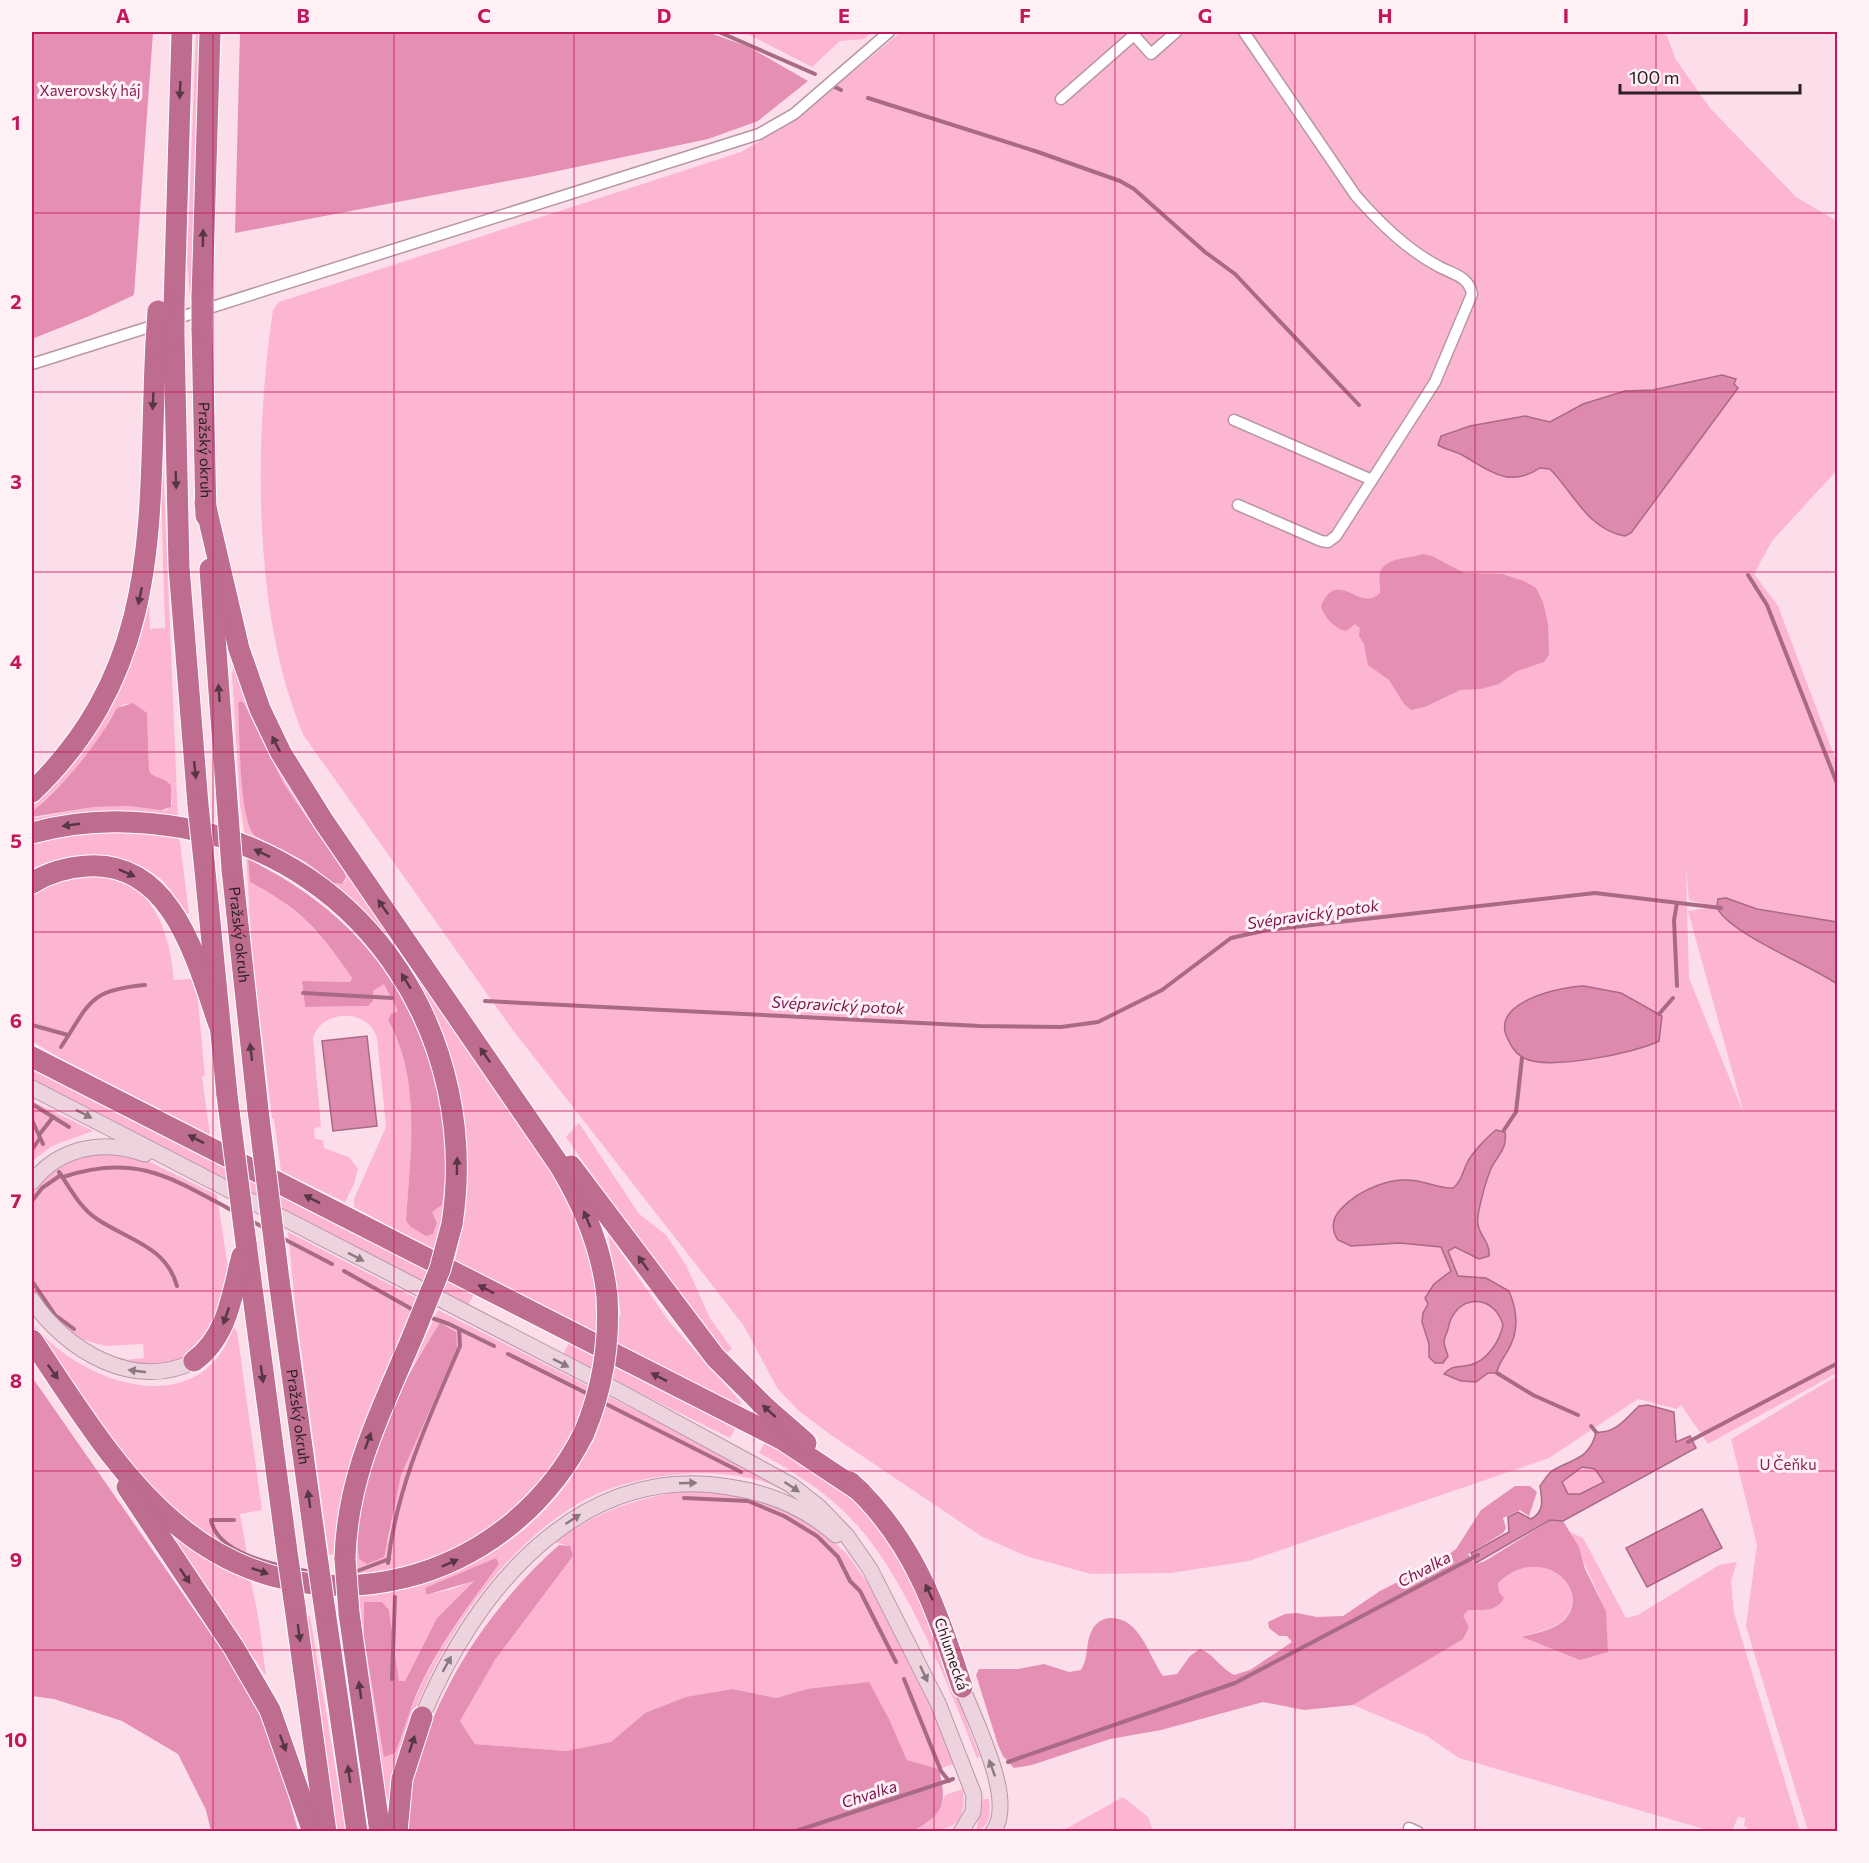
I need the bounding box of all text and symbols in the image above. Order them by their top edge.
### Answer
text: A [116,3,130,27]
text: B [296,3,310,27]
text: C [477,3,491,27]
text: D [657,3,671,27]
text: E [838,3,850,27]
text: F [1019,3,1031,27]
text: G [1198,3,1212,27]
text: H [1378,3,1393,27]
text: I [1563,3,1569,27]
text: J [1743,3,1749,27]
scale bar [1620,57,1800,95]
text: 100 m [1629,66,1679,88]
one-way arrow [175,80,184,99]
park label: Xaverovský háj [39,81,141,99]
text: 1 [11,110,21,134]
one-way arrow [198,229,208,248]
text: 2 [10,289,22,313]
one-way arrow [148,392,157,411]
street label: Pražský okruh [196,402,216,498]
text: 3 [10,469,22,493]
one-way arrow [172,470,181,489]
one-way arrow [135,586,144,605]
text: 4 [10,649,22,673]
one-way arrow [214,683,223,702]
one-way arrow [272,735,282,753]
one-way arrow [190,760,200,779]
one-way arrow [62,820,81,829]
text: 5 [10,828,22,852]
one-way arrow [253,849,270,858]
one-way arrow [119,868,137,878]
street label: Pražský okruh [226,886,254,983]
water label: Svépravický potok [1246,895,1380,932]
one-way arrow [377,900,389,916]
one-way arrow [400,973,411,989]
water label: Svépravický potok [771,992,905,1017]
text: 6 [10,1008,22,1032]
one-way arrow [246,1043,255,1062]
one-way arrow [479,1048,491,1064]
one-way arrow [76,1109,93,1119]
one-way arrow [187,1134,204,1144]
one-way arrow [452,1156,462,1175]
text: 7 [11,1188,22,1212]
one-way arrow [304,1194,321,1204]
one-way arrow [582,1210,592,1228]
one-way arrow [348,1253,365,1262]
one-way arrow [637,1255,649,1271]
one-way arrow [477,1284,494,1293]
one-way arrow [221,1307,231,1325]
one-way arrow [552,1357,570,1367]
one-way arrow [47,1363,59,1379]
one-way arrow [257,1365,267,1384]
one-way arrow [128,1367,147,1376]
text: 8 [10,1368,22,1392]
street label: Pražský okruh [283,1368,314,1466]
one-way arrow [651,1373,668,1382]
one-way arrow [762,1405,777,1418]
one-way arrow [364,1432,373,1450]
park label: U Čeňku [1759,1454,1817,1473]
one-way arrow [679,1479,698,1488]
one-way arrow [783,1481,799,1493]
one-way arrow [304,1489,314,1508]
one-way arrow [565,1513,582,1524]
text: 9 [10,1547,22,1571]
water label: Chvalka [1394,1547,1454,1590]
one-way arrow [442,1558,460,1568]
one-way arrow [179,1567,191,1583]
one-way arrow [251,1567,269,1576]
one-way arrow [924,1583,933,1600]
street label: Chlumecká [931,1615,973,1692]
one-way arrow [294,1624,303,1643]
one-way arrow [442,1655,452,1672]
one-way arrow [920,1665,929,1682]
one-way arrow [355,1681,364,1700]
text: 10 [5,1727,27,1751]
one-way arrow [279,1734,289,1752]
one-way arrow [408,1735,418,1753]
one-way arrow [987,1758,997,1776]
one-way arrow [344,1764,353,1783]
water label: Chvalka [839,1776,899,1811]

